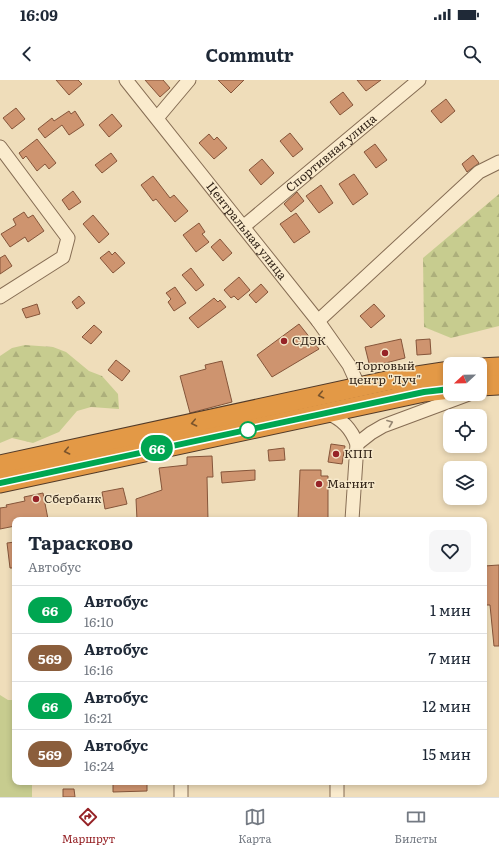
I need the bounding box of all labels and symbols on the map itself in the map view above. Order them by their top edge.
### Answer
street label: Спортивная улица [281,109,380,196]
street label: Центральная улица [202,177,292,284]
place label: СДЭК [292,331,326,349]
marker: СДЭК [279,336,289,346]
marker: Торговый центр "Луч" [380,348,390,358]
place label: Торговый центр "Луч" [349,356,421,388]
north arrow [443,357,487,401]
one-way arrow [318,391,324,399]
one-way arrow [191,418,197,426]
one-way arrow [387,420,394,428]
unlabelled marker [239,421,257,439]
line badge: 66 [139,435,175,461]
place label: КПП [344,444,373,462]
one-way arrow [64,446,70,454]
marker: КПП [331,449,341,459]
place label: Магнит [327,474,375,492]
marker: Магнит [314,479,324,489]
place label: Сбербанк [44,489,101,507]
marker: Сбербанк [31,494,41,504]

